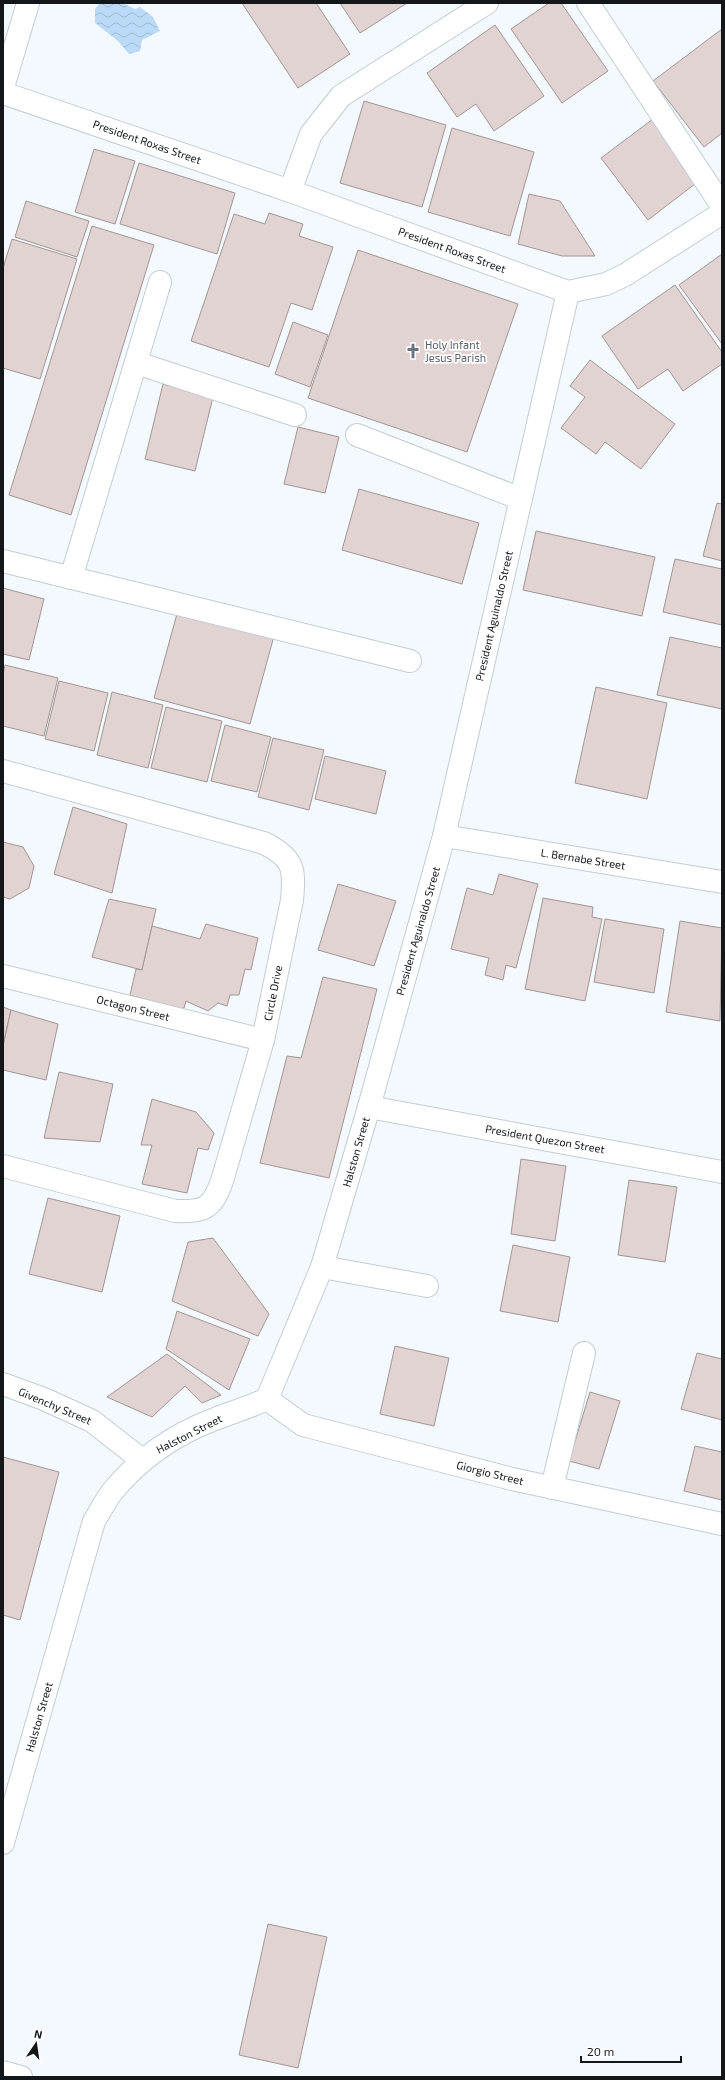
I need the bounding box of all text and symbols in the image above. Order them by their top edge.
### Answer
street label: President Roxas Street [91,117,203,166]
street label: President Roxas Street [397,224,508,275]
place label: Holy Infant Jesus Parish [425,338,486,364]
church icon: Holy Infant Jesus Parish [404,342,422,360]
street label: President Aguinaldo Street [472,550,515,682]
street label: L. Bernabe Street [540,845,626,872]
street label: President Aguinaldo Street [393,865,442,997]
street label: Circle Drive [261,964,284,1022]
street label: Octagon Street [95,992,171,1023]
street label: Halston Street [339,1115,372,1188]
street label: President Quezon Street [484,1122,606,1156]
street label: Givenchy Street [17,1384,94,1427]
street label: Halston Street [154,1411,224,1456]
street label: Giorgio Street [455,1458,525,1487]
street label: Halston Street [22,1680,55,1753]
north arrow [16,2024,56,2064]
text: N [33,2027,44,2041]
scale bar [581,2038,681,2064]
text: 20 m [587,2044,614,2058]

